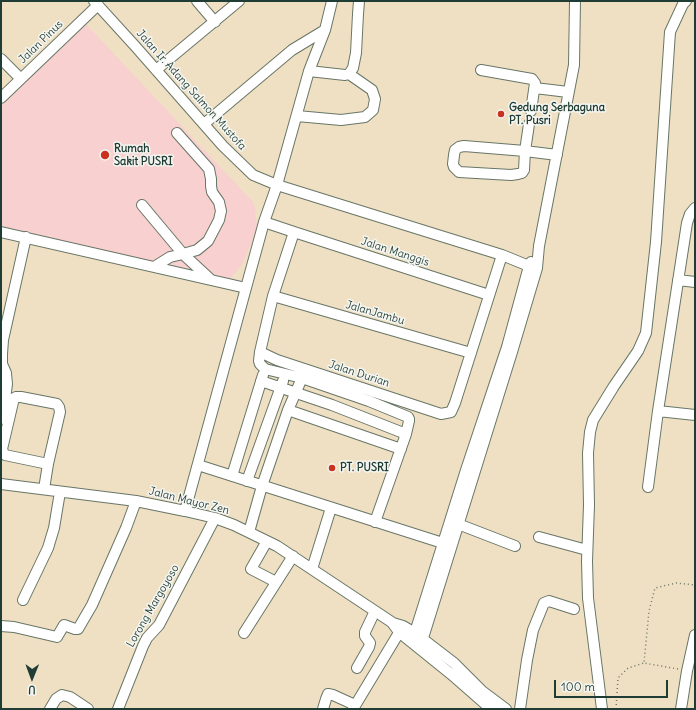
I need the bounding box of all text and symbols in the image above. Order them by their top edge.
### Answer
street label: Jalan Pinus [16,18,66,66]
street label: Jalan Ir. Adang Salmon Mustofa [133,27,249,153]
place label: Gedung Serbaguna PT. Pusri [509,101,605,127]
marker: Gedung Serbaguna PT. Pusri [496,109,506,119]
place label: Rumah Sakit PUSRI [114,142,173,168]
marker: Rumah Sakit PUSRI [99,149,111,161]
street label: Jalan Manggis [359,235,431,269]
street label: JalanJambu [344,298,406,328]
street label: Jalan Durian [327,358,391,390]
place label: PT. PUSRI [340,461,389,475]
marker: PT. PUSRI [327,463,337,473]
street label: Jalan Mayor Zen [147,485,231,517]
street label: Lorong Margoyoso [124,562,182,650]
north arrow [12,658,52,698]
scale bar [556,672,670,698]
text: 100 m [561,679,595,694]
text: U [28,683,36,697]

